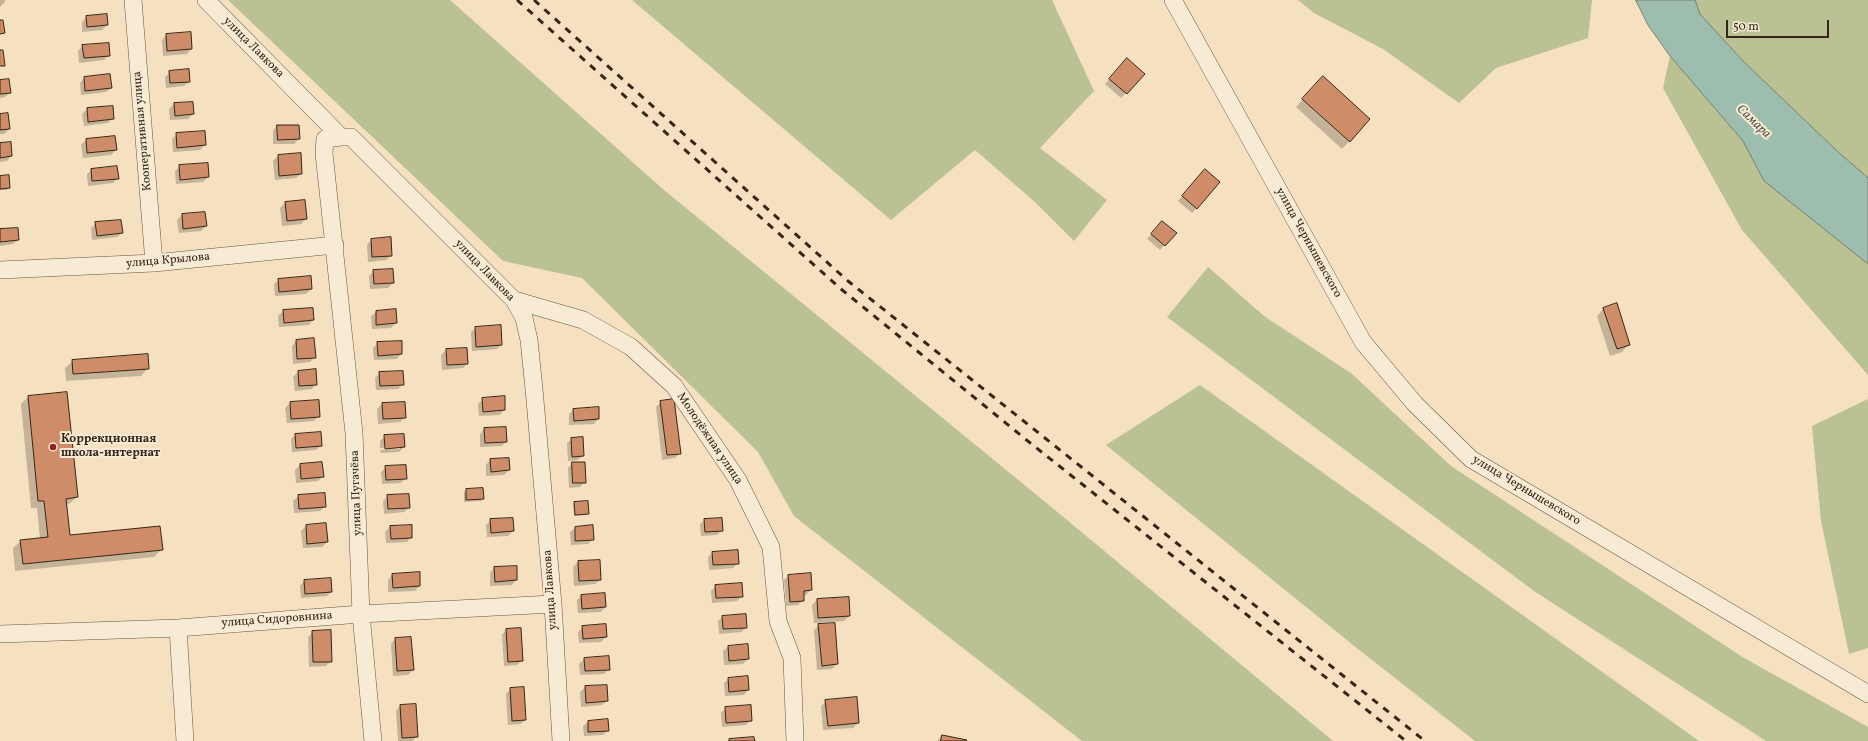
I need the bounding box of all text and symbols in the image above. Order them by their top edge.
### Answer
scale bar [1728,12,1831,38]
street label: улица Лавкова [219,14,287,82]
text: 50 m [1733,19,1759,35]
street label: Кооперативная улица [131,71,155,191]
water label: Самара [1733,102,1773,142]
street label: улица Чернышевского [1272,185,1344,301]
street label: улица Лавкова [451,237,517,305]
street label: улица Крылова [125,250,211,272]
street label: Молодёжная улица [673,390,745,488]
place label: Коррекционная школа-интернат [61,433,160,461]
marker: Коррекционная школа-интернат [48,442,58,452]
street label: улица Пугачёва [348,450,366,536]
street label: улица Чернышевского [1469,453,1583,529]
street label: улица Лавкова [541,549,561,631]
street label: улица Сидоровнина [221,609,333,631]

